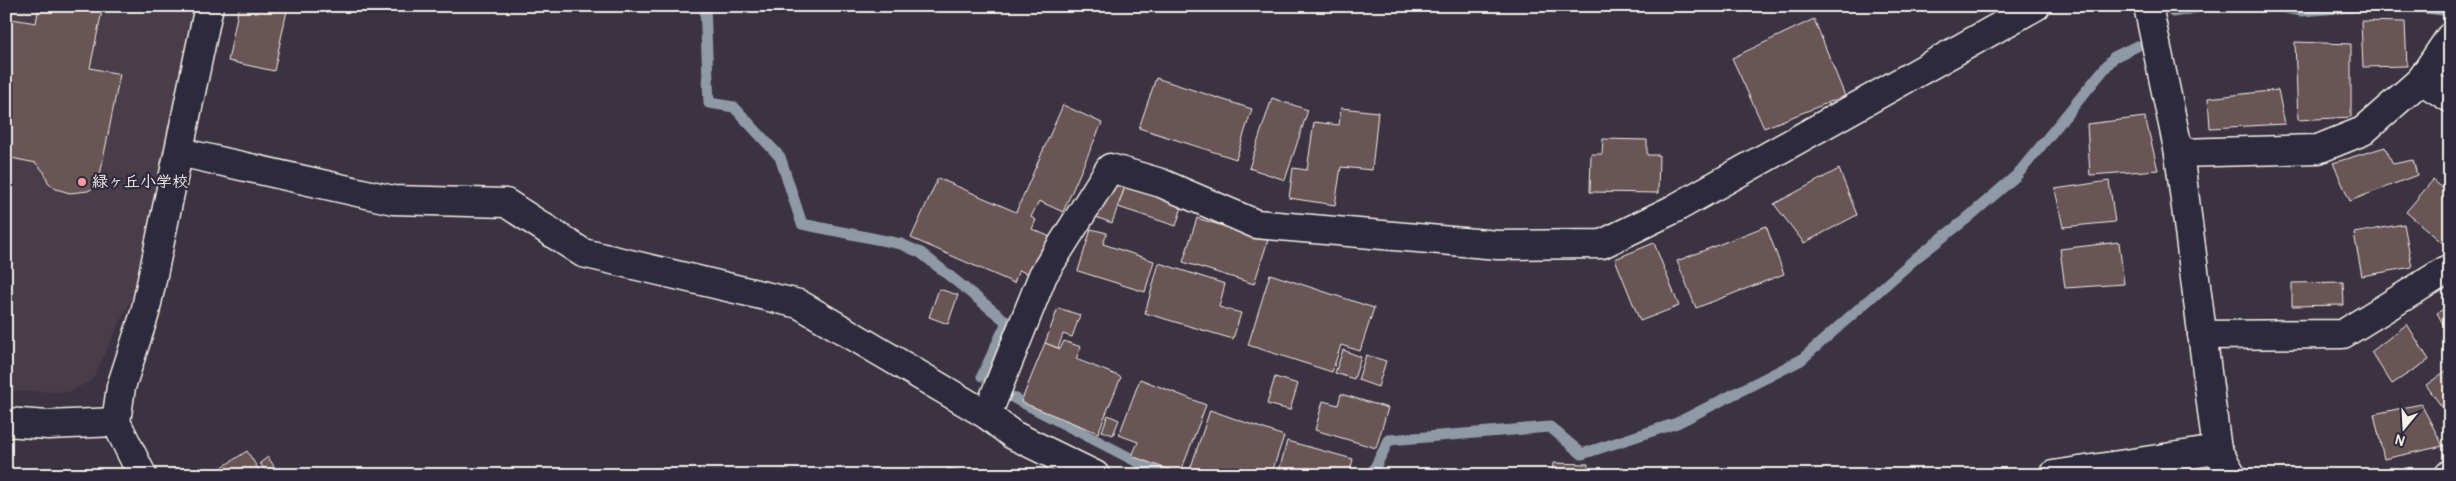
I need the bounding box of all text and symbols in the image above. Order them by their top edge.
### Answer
place label: 緑ヶ丘小学校 [92,172,188,192]
marker: 緑ヶ丘小学校 [76,176,88,188]
north arrow [2378,404,2428,454]
text: N [2393,430,2407,449]

